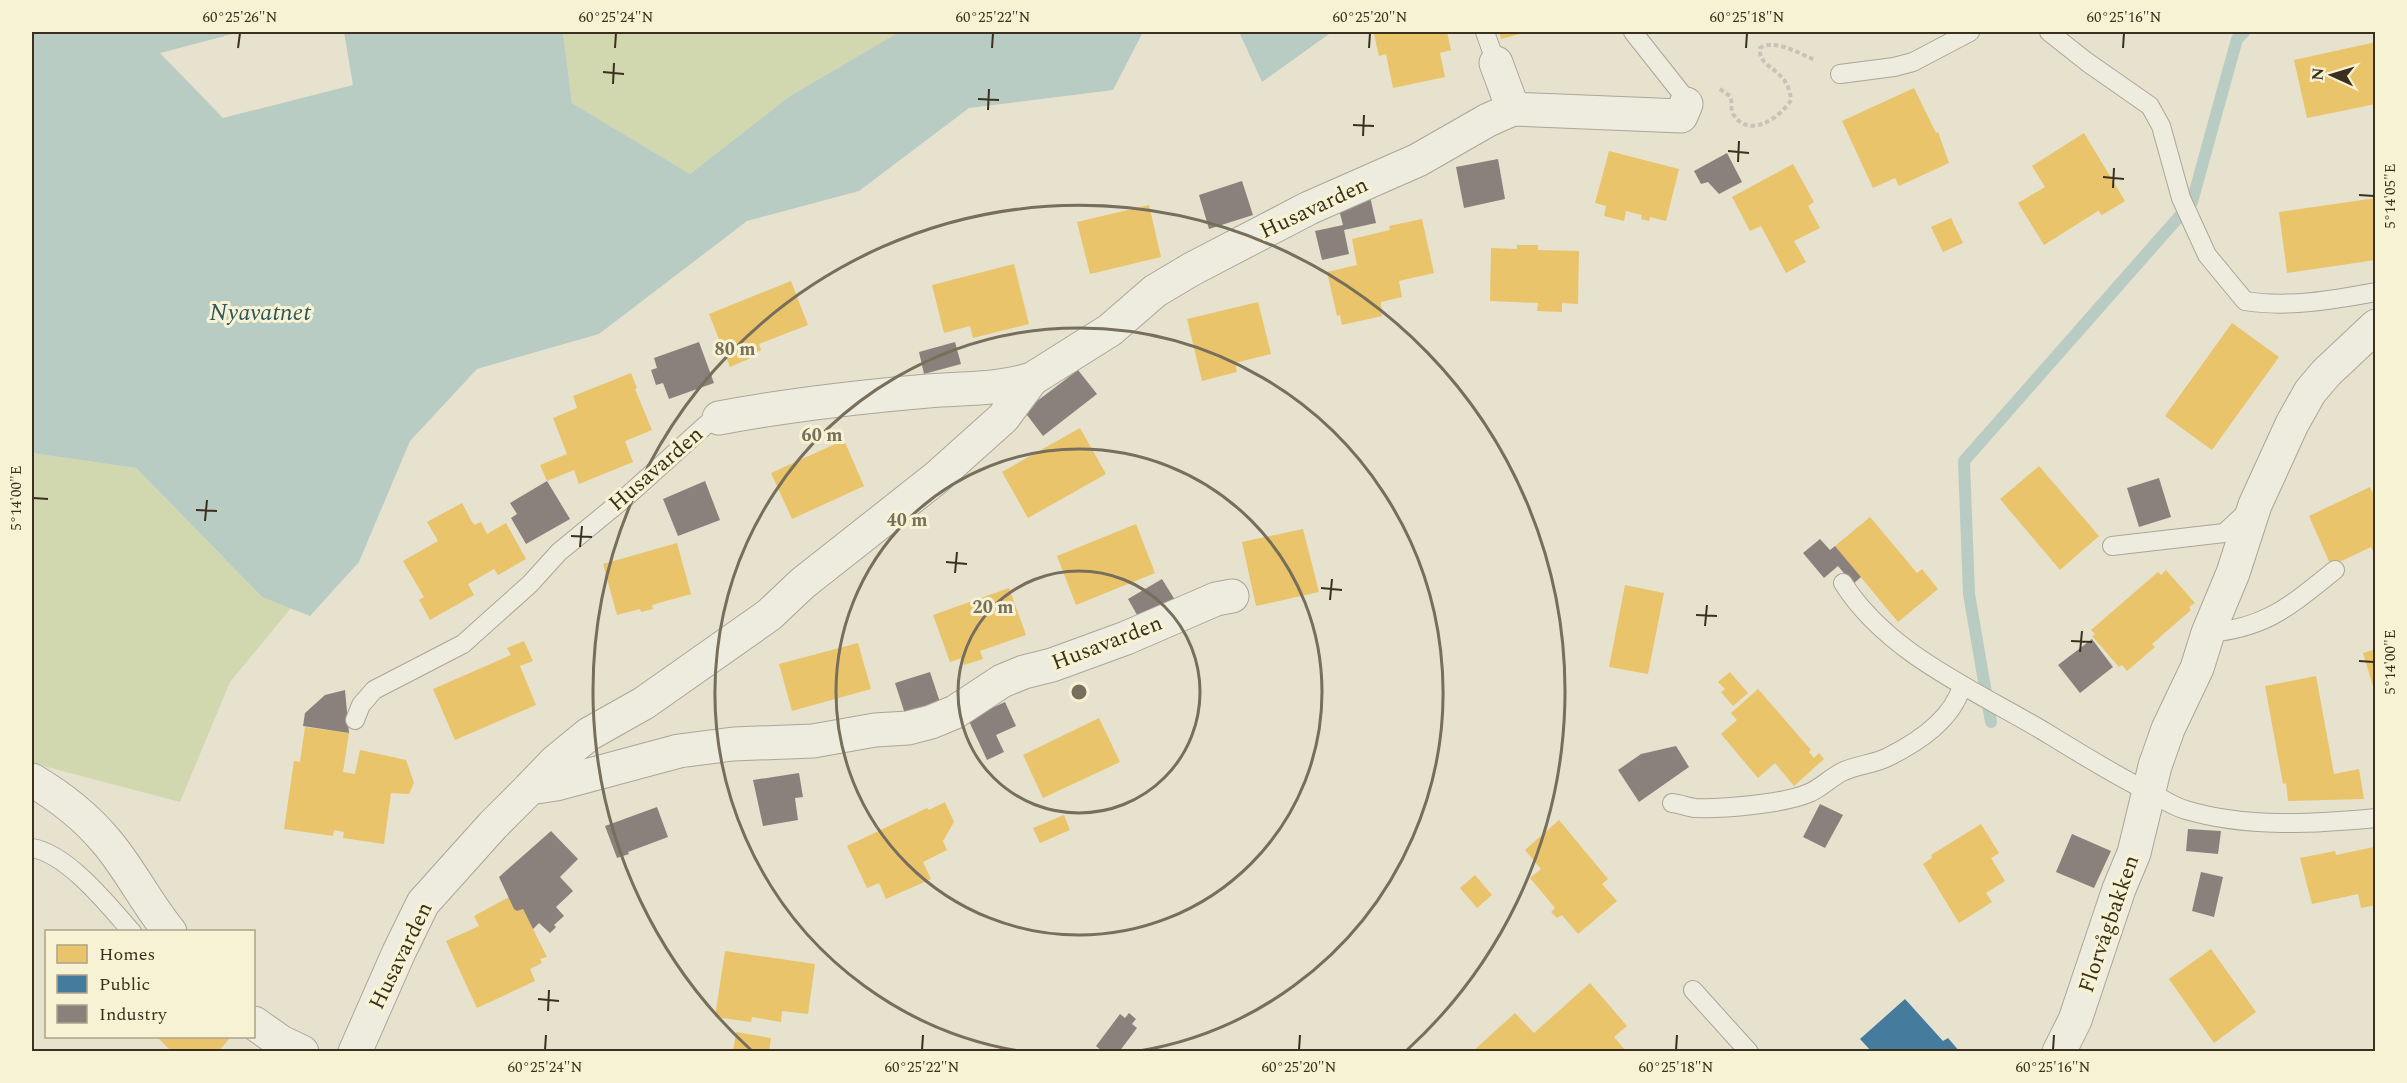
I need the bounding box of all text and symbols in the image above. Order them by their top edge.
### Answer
text: 60°25'26"N [203,6,278,29]
text: 60°25'24"N [579,6,654,29]
text: 60°25'22"N [956,6,1031,29]
text: 60°25'20"N [1333,6,1408,29]
text: 60°25'18"N [1710,6,1785,29]
text: 60°25'16"N [2087,6,2162,29]
north arrow [2302,45,2362,105]
text: N [2306,67,2330,81]
text: 5°14'05"E [2379,163,2402,229]
street label: Husavarden [1254,168,1374,248]
water label: Nyavatnet [209,295,311,331]
text: 80 m [715,336,755,363]
street label: Husavarden [601,418,711,520]
text: 60 m [802,422,842,449]
text: 5°14'00"E [5,465,28,531]
text: 40 m [887,507,927,534]
text: 20 m [973,594,1013,621]
street label: Husavarden [1047,607,1167,679]
text: 5°14'00"E [2379,629,2402,695]
centre of rings [1069,682,1089,702]
street label: Florvågbakken [2070,851,2148,997]
street label: Husavarden [361,897,441,1015]
legend [45,930,255,1038]
text: Homes [99,941,155,968]
text: Public [99,971,150,998]
text: Industry [99,1001,168,1028]
text: 60°25'24"N [508,1056,583,1079]
text: 60°25'22"N [885,1056,960,1079]
text: 60°25'20"N [1262,1056,1337,1079]
text: 60°25'18"N [1639,1056,1714,1079]
text: 60°25'16"N [2016,1056,2091,1079]

